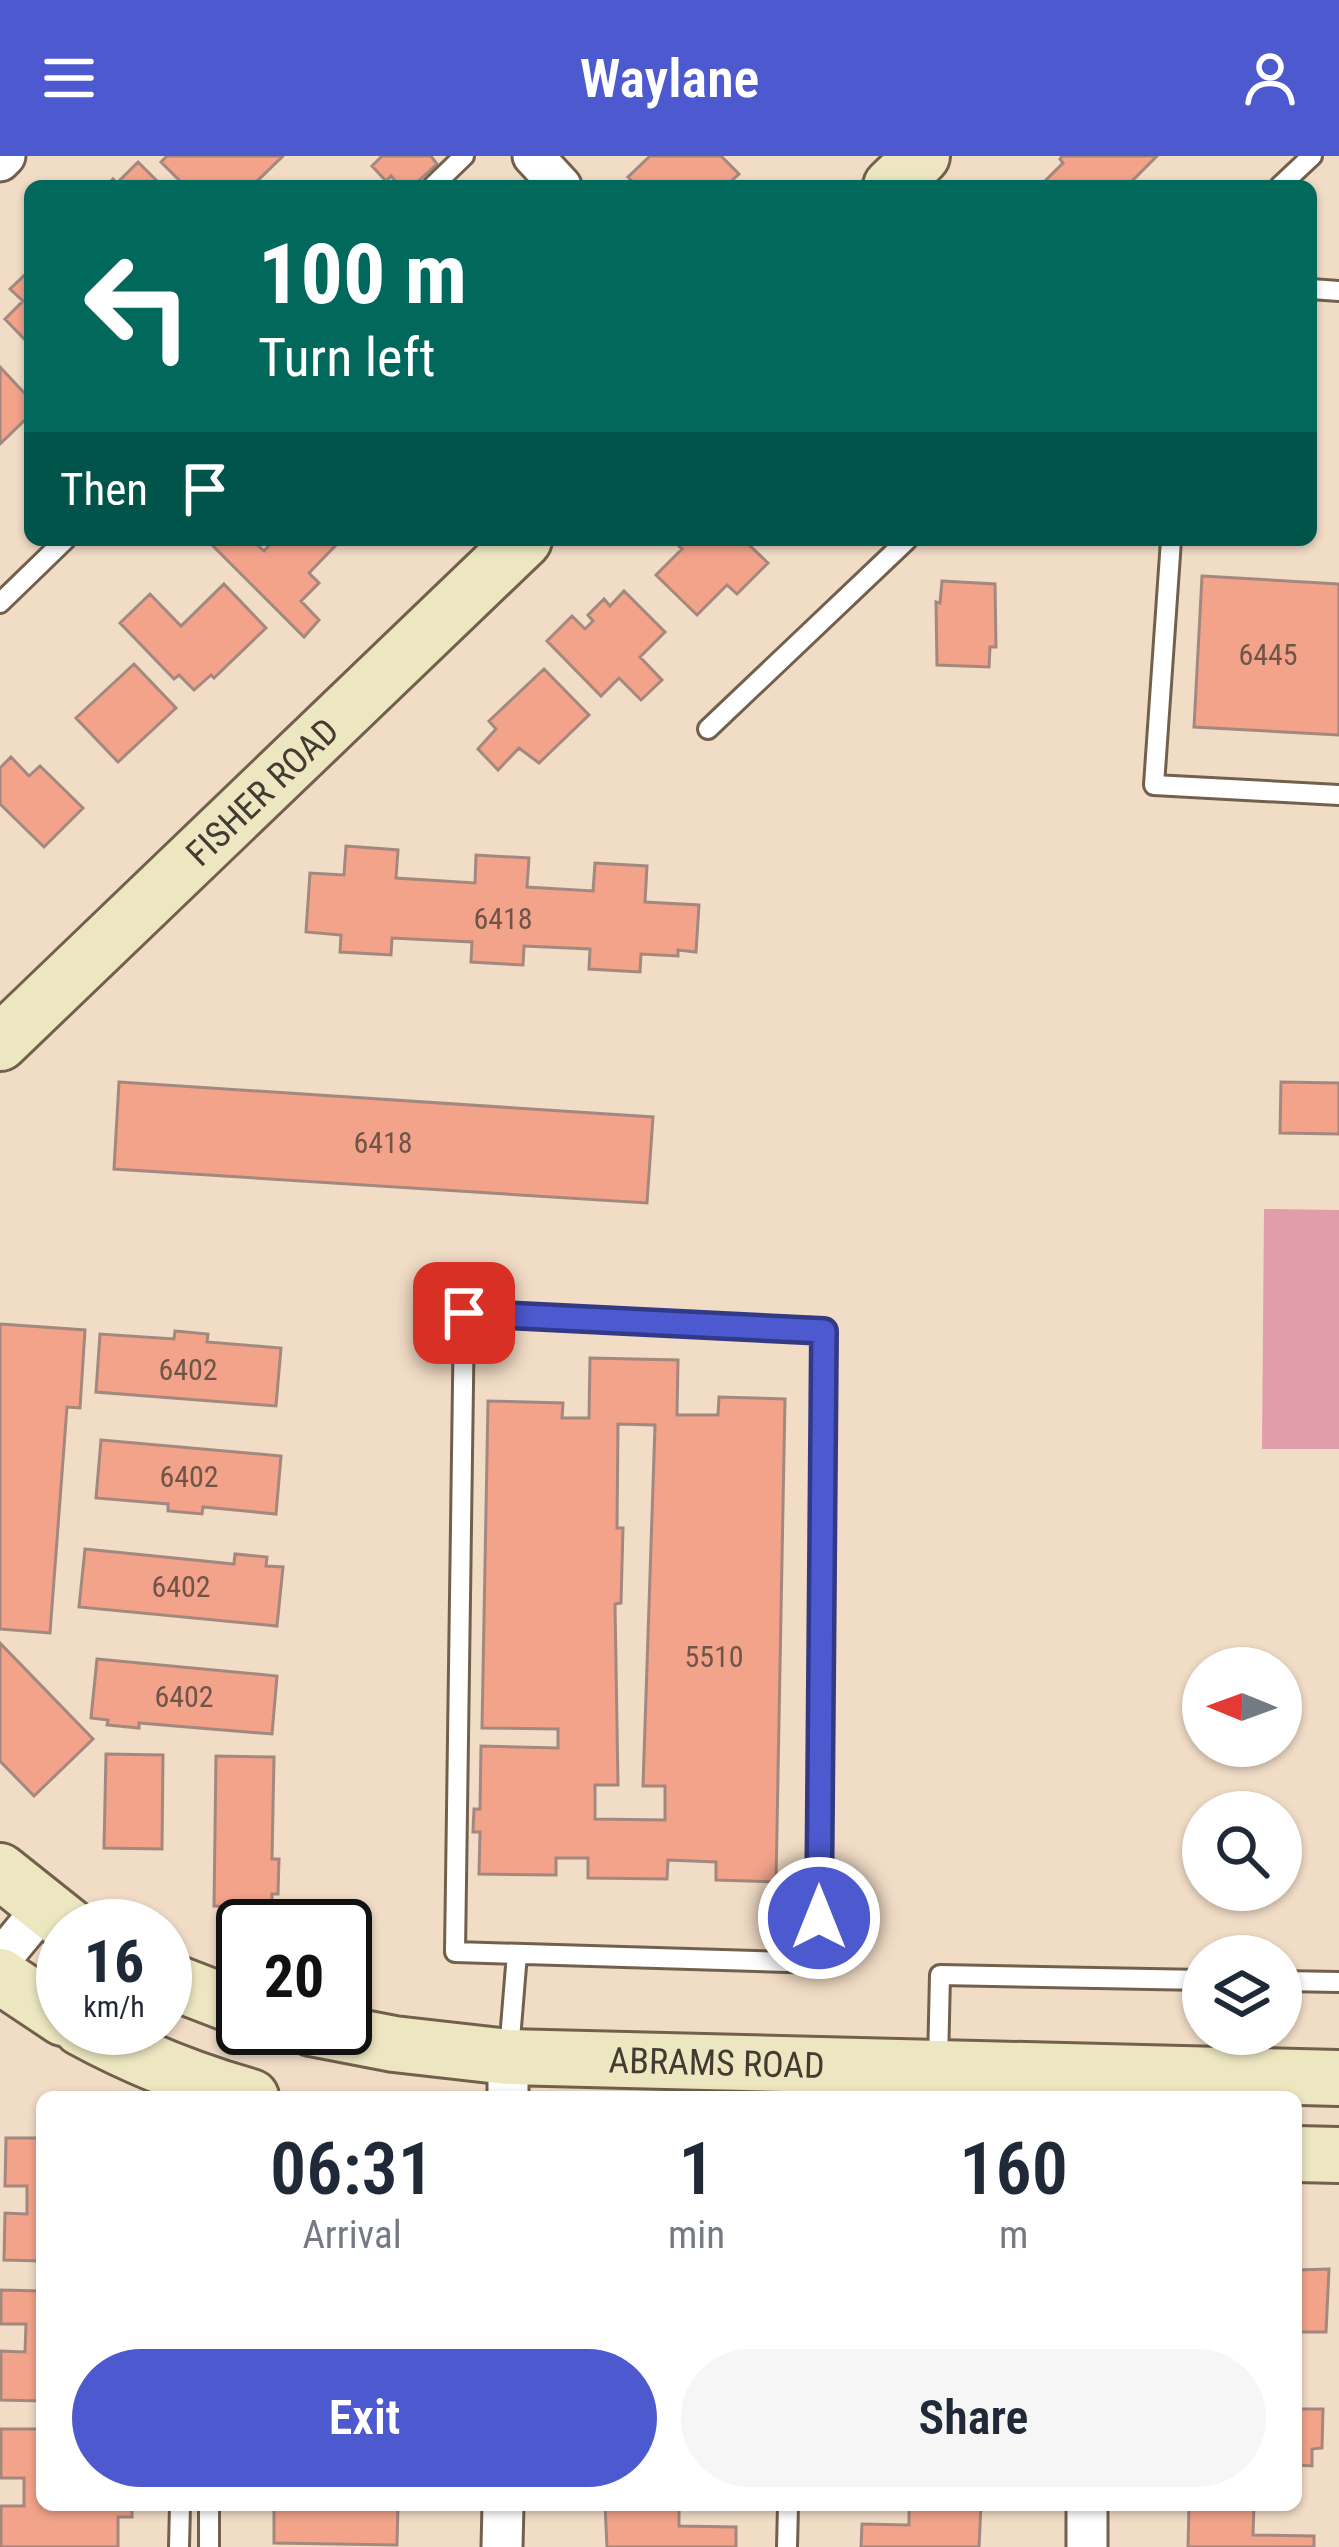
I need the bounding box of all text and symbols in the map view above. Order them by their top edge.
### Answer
icon: menu [36,45,102,111]
icon: person [1237,45,1303,111]
text: Waylane [580,47,759,110]
text: 100 m [258,225,467,324]
icon: left [60,228,216,384]
text: Turn left [258,326,435,389]
icon: arrive [172,456,238,522]
text: Then [60,463,148,516]
house number: 6445 [1238,637,1298,672]
street label: FISHER ROAD [178,710,347,875]
house number: 6418 [473,901,533,936]
house number: 6418 [353,1125,413,1160]
pin [413,1262,515,1364]
icon: arrive [431,1280,497,1346]
house number: 6402 [158,1352,218,1387]
house number: 6402 [159,1459,219,1494]
house number: 6402 [151,1569,211,1604]
house number: 5510 [684,1639,744,1674]
north arrow [1182,1647,1302,1767]
map controls [1182,1647,1302,2055]
house number: 6402 [154,1679,214,1714]
button: search [1182,1791,1302,1911]
position arrow [756,1855,882,1981]
speed limit sign: 20 [216,1899,372,2055]
text: 16 [84,1926,144,1997]
button: layers [1182,1935,1302,2055]
text: km/h [83,1989,145,2024]
street label: ABRAMS ROAD [608,2040,825,2087]
text: 06:31 [270,2127,434,2212]
text: 1 [679,2127,715,2212]
text: 160 [959,2127,1068,2212]
text: Arrival [302,2212,402,2258]
text: min [668,2212,725,2258]
text: m [999,2212,1028,2258]
button: Exit [72,2349,657,2487]
button: Share [681,2349,1266,2487]

